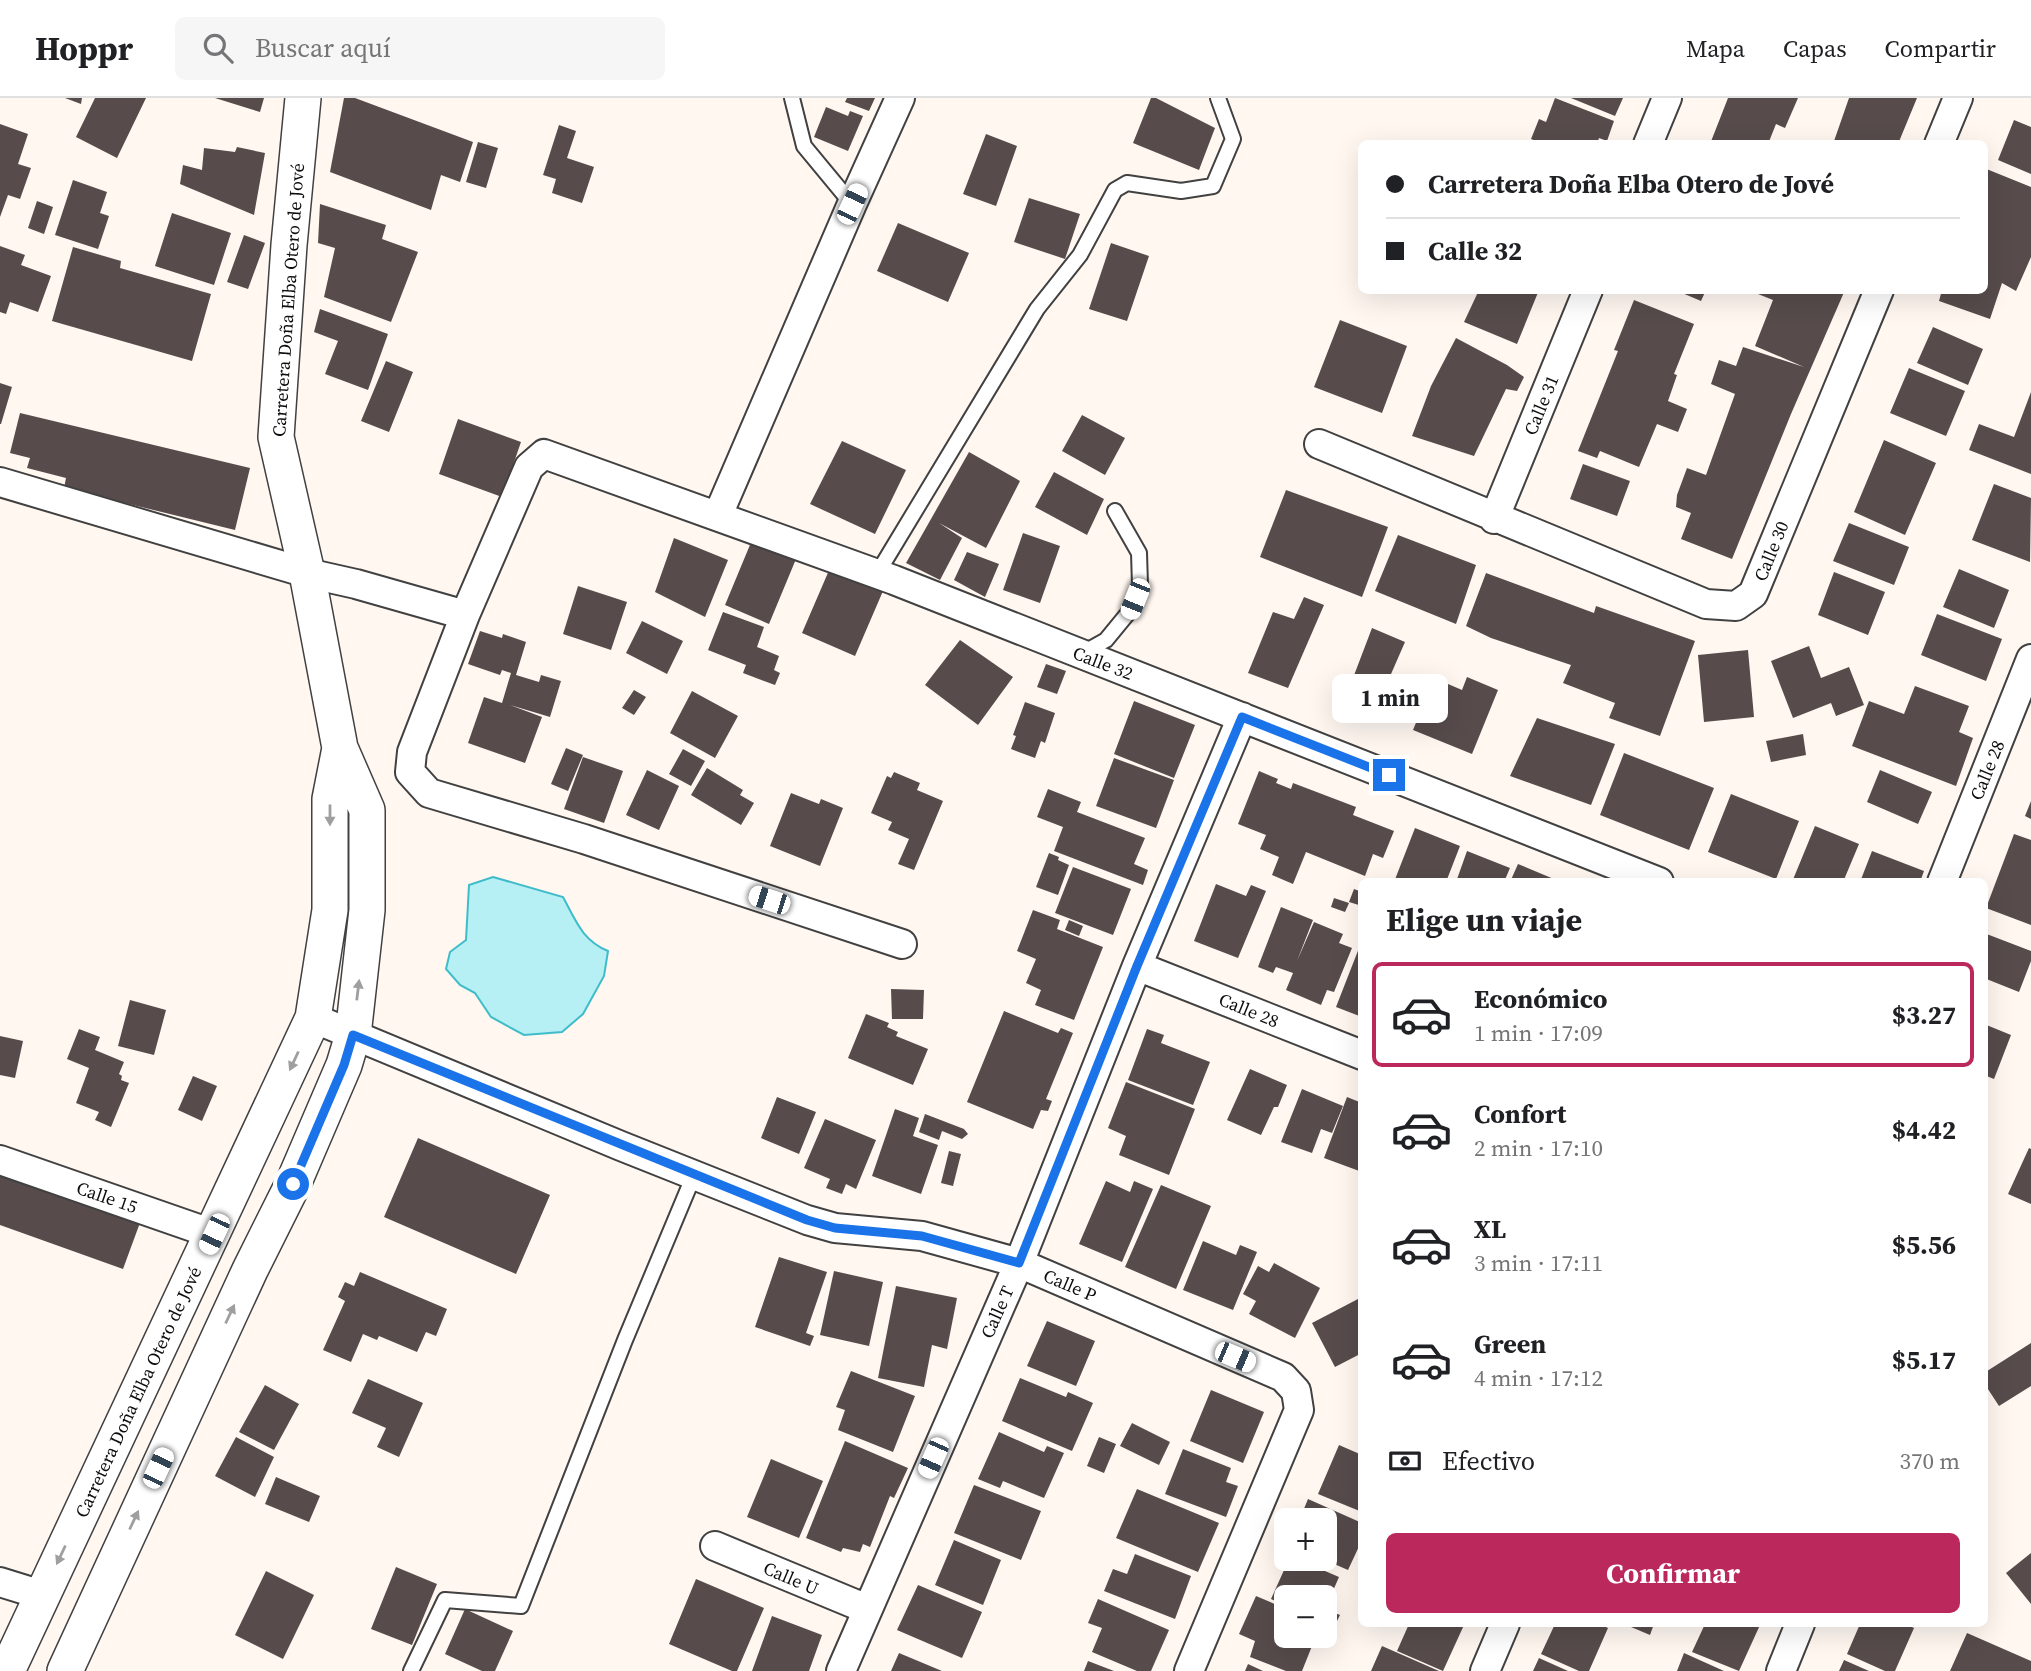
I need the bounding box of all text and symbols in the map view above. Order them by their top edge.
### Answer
search box [175,17,665,80]
text: Hoppr [35,26,133,71]
icon: search [199,29,237,67]
text: Buscar aquí [255,30,391,66]
text: Mapa [1686,32,1745,65]
text: Capas [1783,32,1847,65]
text: Compartir [1885,32,1996,65]
street label: Carretera Doña Elba Otero de Jové [266,162,310,438]
text: Carretera Doña Elba Otero de Jové [1428,166,1834,202]
car [834,181,871,227]
text: Calle 32 [1428,233,1522,269]
street label: Calle 31 [1518,371,1564,439]
street label: Calle 30 [1748,517,1794,585]
car [1118,576,1153,622]
street label: Calle 32 [1069,640,1137,686]
callout: 1 min [1331,674,1447,722]
text: 1 min [1360,682,1420,714]
street label: Calle 28 [1964,736,2010,804]
route end [1373,759,1405,791]
one-way arrow [324,804,336,826]
car [746,884,793,916]
text: Elige un viaje [1386,898,1582,942]
one-way arrow [353,979,364,1001]
text: Económico [1474,981,1607,1017]
icon: car [1390,983,1453,1046]
street label: Calle 28 [1215,987,1283,1033]
text: $3.27 [1892,997,1956,1033]
text: 1 min · 17:09 [1474,1017,1603,1049]
one-way arrow [288,1051,299,1072]
text: Confort [1474,1096,1566,1132]
icon: car [1390,1098,1453,1161]
text: $4.42 [1892,1112,1956,1148]
text: 2 min · 17:10 [1474,1132,1603,1164]
route start [277,1168,309,1200]
street label: Calle 15 [73,1175,141,1219]
car [196,1211,233,1257]
text: XL [1474,1211,1506,1247]
icon: car [1390,1213,1453,1276]
text: $5.56 [1892,1227,1956,1263]
text: 3 min · 17:11 [1474,1247,1603,1279]
street label: Carretera Doña Elba Otero de Jové [69,1262,207,1522]
street label: Calle P [1040,1263,1101,1307]
street label: Calle T [974,1282,1020,1342]
one-way arrow [224,1304,236,1324]
text: Green [1474,1326,1546,1362]
icon: car [1390,1328,1453,1391]
car [1212,1339,1259,1375]
text: $5.17 [1892,1342,1956,1378]
text: 4 min · 17:12 [1474,1362,1603,1394]
car [915,1435,952,1481]
icon: cash [1386,1442,1424,1480]
text: Efectivo [1442,1443,1535,1479]
car [140,1445,177,1491]
text: 370 m [1899,1445,1960,1477]
map controls [1274,1508,1337,1648]
button: + [1274,1508,1337,1571]
one-way arrow [128,1510,140,1530]
button: Confirmar [1386,1533,1960,1613]
one-way arrow [55,1545,67,1565]
street label: Calle U [760,1555,822,1601]
button: − [1274,1585,1337,1648]

